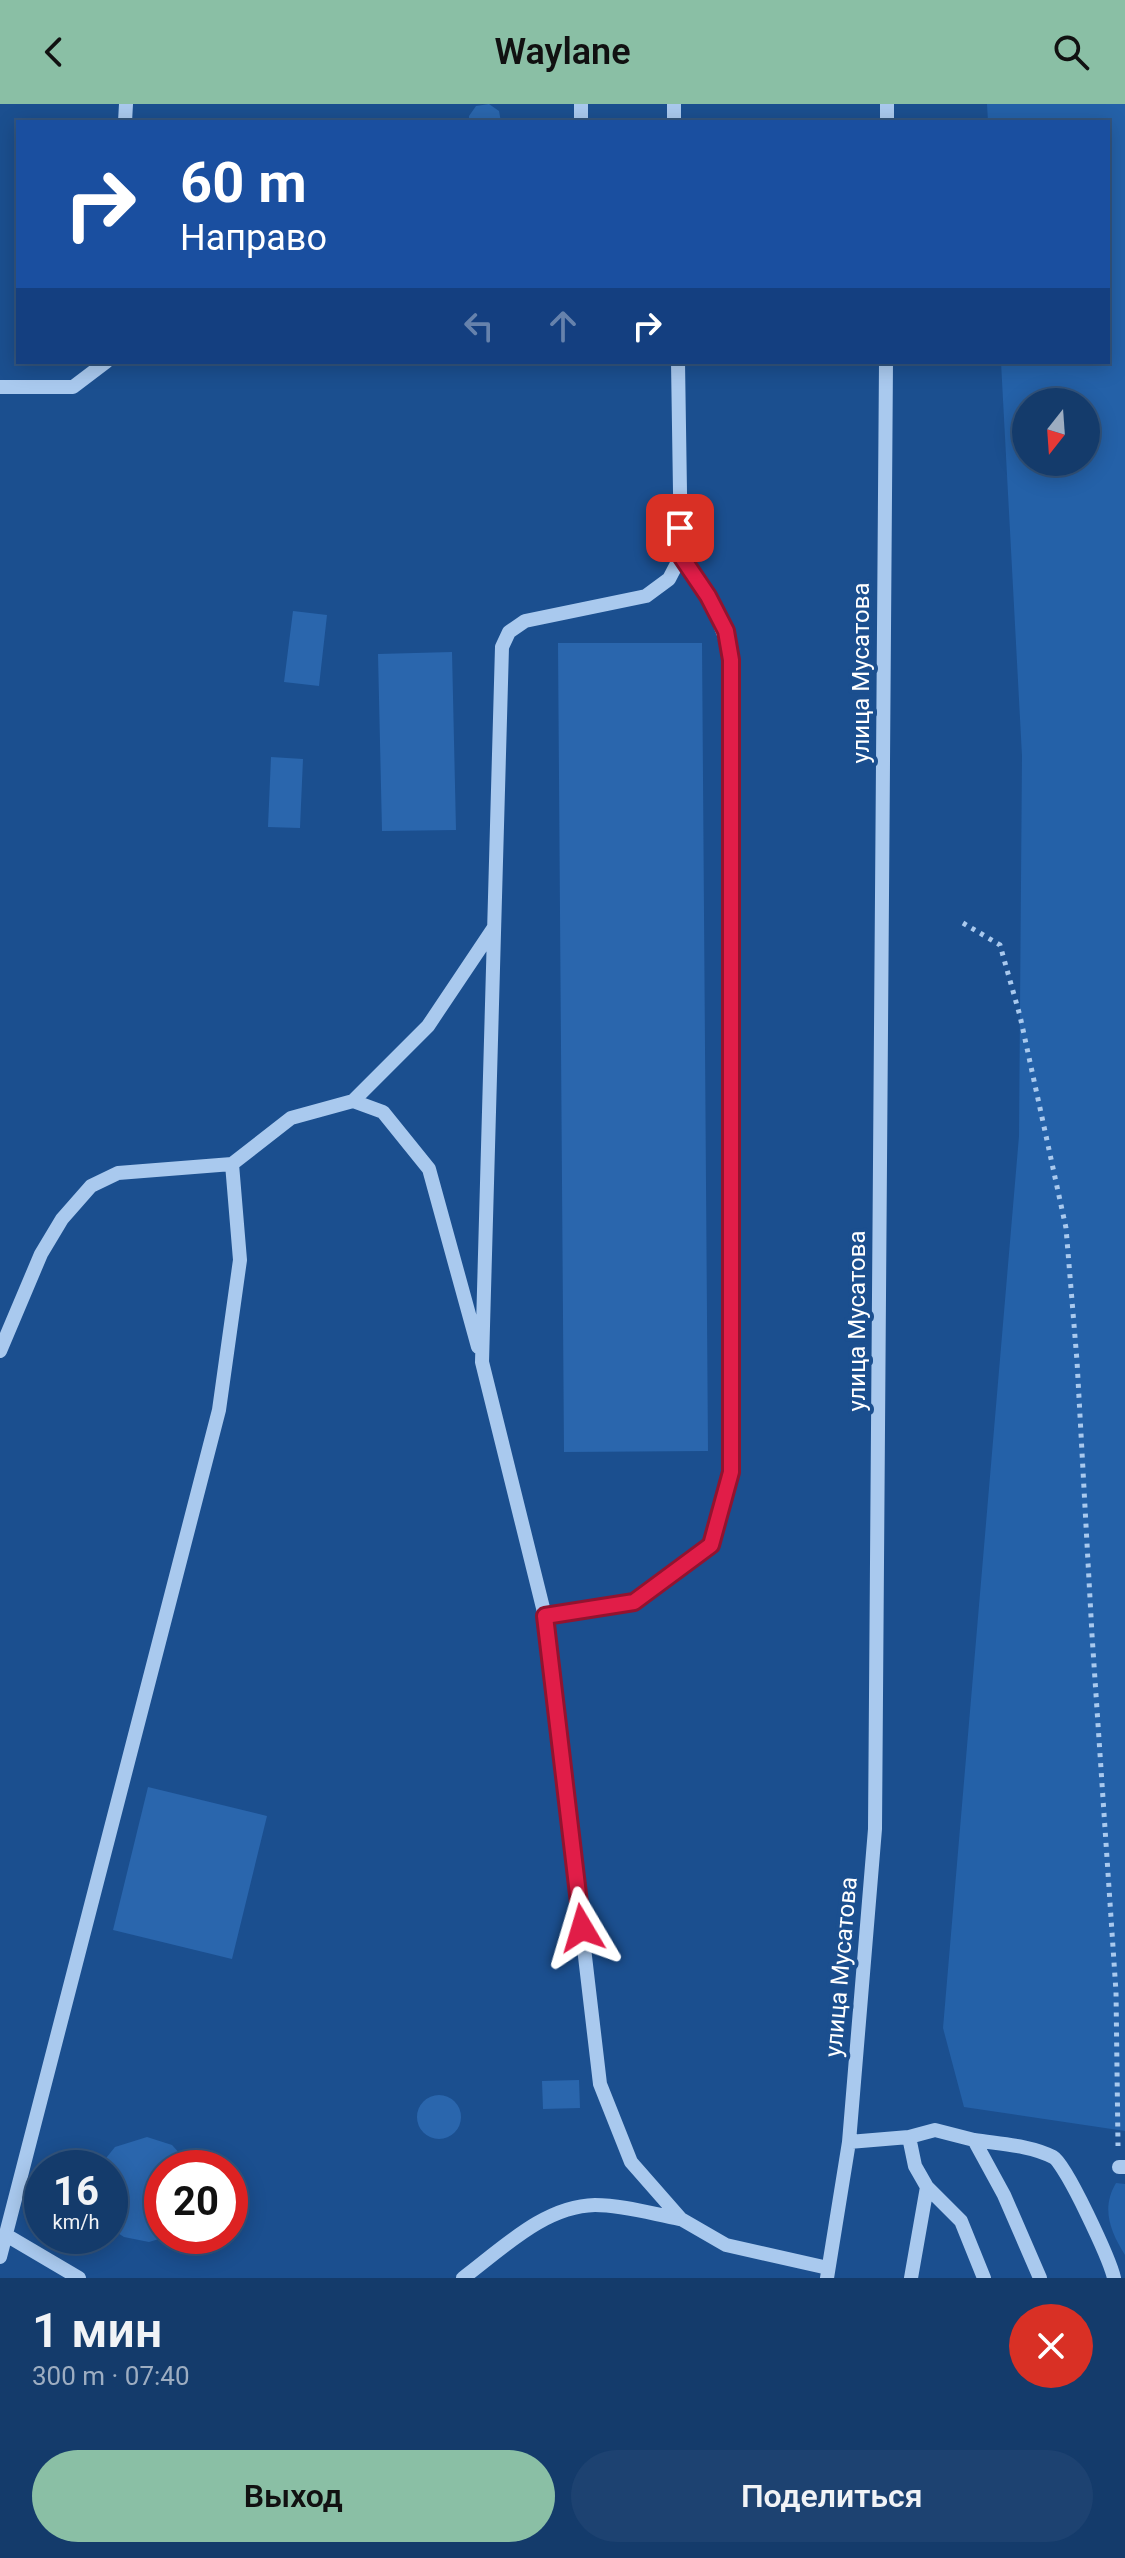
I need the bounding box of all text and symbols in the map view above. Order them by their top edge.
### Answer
icon: back [32,30,76,74]
icon: search [1049,30,1093,74]
text: Waylane [494,31,631,73]
text: 60 m [180,150,307,216]
icon: right [48,152,152,256]
text: Направо [180,217,327,259]
icon: left [457,304,501,348]
icon: ahead [541,304,585,348]
icon: right [625,304,669,348]
north arrow [1012,388,1100,476]
map controls [1012,388,1100,476]
pin [646,494,714,562]
icon: arrive [658,506,702,550]
street label: улица Мусатова [847,583,875,763]
street label: улица Мусатова [843,1231,871,1411]
street label: улица Мусатова [819,1876,863,2058]
position arrow [540,1886,624,1970]
speed limit sign: 20 [144,2150,248,2254]
text: 16 [53,2168,99,2215]
text: km/h [53,2210,99,2234]
text: 1 мин [32,2302,162,2359]
button: close [1009,2304,1093,2388]
text: 300 m · 07:40 [32,2361,190,2391]
button: Выход [32,2450,555,2542]
button: Поделиться [571,2450,1093,2542]

